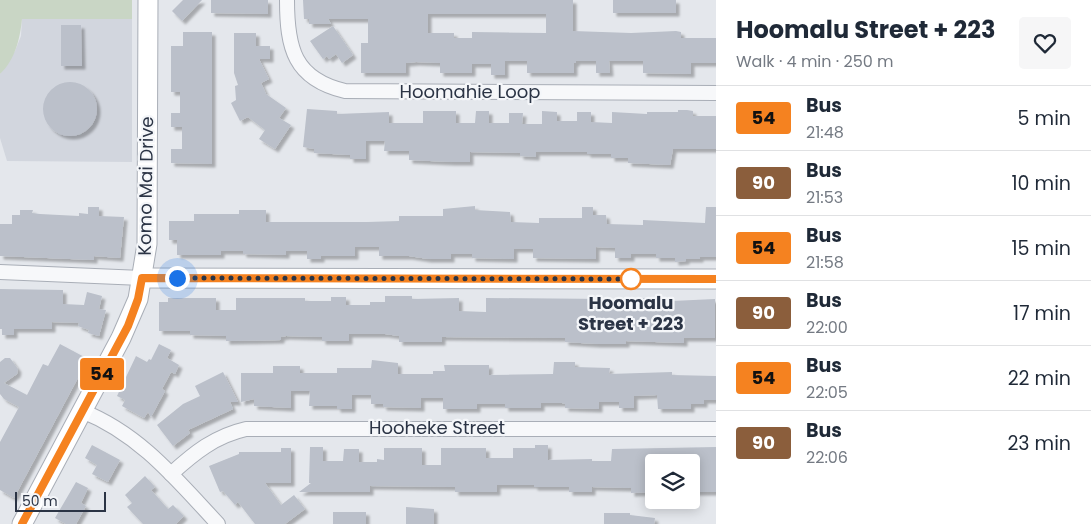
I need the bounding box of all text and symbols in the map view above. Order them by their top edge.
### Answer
text: Hoomalu Street + 223 [736,13,995,46]
button: heart [1019,17,1071,69]
text: Walk · 4 min · 250 m [736,50,894,73]
street label: Hoomahie Loop [399,79,541,104]
text: Bus [806,92,842,119]
text: 54 [752,105,775,130]
text: 5 min [1018,105,1071,132]
street label: Komo Mai Drive [132,116,159,256]
text: 21:48 [806,121,844,144]
text: Bus [806,157,842,184]
text: 90 [752,170,775,195]
text: 10 min [1012,170,1071,197]
text: 21:53 [806,186,843,209]
text: Bus [806,222,842,249]
text: 54 [752,235,775,260]
text: 15 min [1012,235,1071,262]
text: 21:58 [806,251,844,274]
your location [165,266,190,291]
marker: Hoomalu Street + 223 [620,268,642,290]
text: Bus [806,287,842,314]
place label: Hoomalu Street + 223 [578,290,684,336]
text: 90 [752,300,775,325]
text: 17 min [1013,300,1071,327]
text: 22:00 [806,316,848,339]
text: Bus [806,352,842,379]
line badge: 54 [80,358,124,390]
text: 54 [90,361,114,386]
text: 54 [752,365,775,390]
text: 22 min [1008,365,1071,392]
text: 22:05 [806,381,848,404]
street label: Hooheke Street [369,415,505,440]
text: Bus [806,417,842,444]
text: 90 [752,430,775,455]
text: 23 min [1007,430,1071,457]
text: 22:06 [806,446,848,469]
map controls [645,454,700,509]
button: layers [645,454,700,509]
scale bar [15,489,106,512]
text: 50 m [22,491,58,511]

